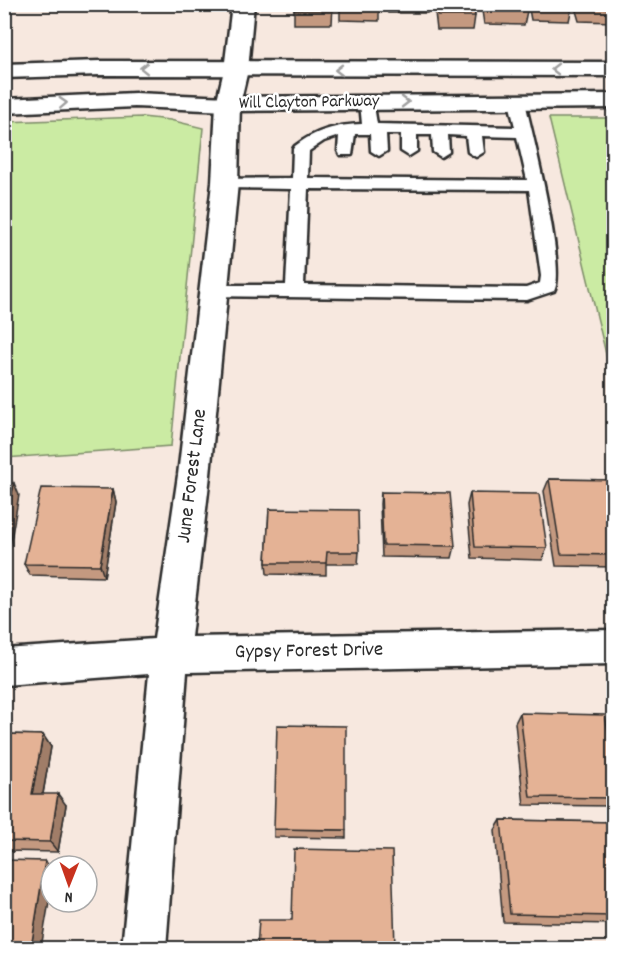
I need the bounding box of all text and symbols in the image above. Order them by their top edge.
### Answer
one-way arrow [140,62,149,74]
one-way arrow [551,63,560,75]
one-way arrow [335,64,344,76]
street label: Will Clayton Parkway [239,89,380,117]
one-way arrow [400,96,409,109]
one-way arrow [58,97,67,110]
street label: June Forest Lane [170,407,216,545]
street label: Gypsy Forest Drive [234,636,384,668]
north arrow [39,854,99,914]
text: N [65,885,73,908]

